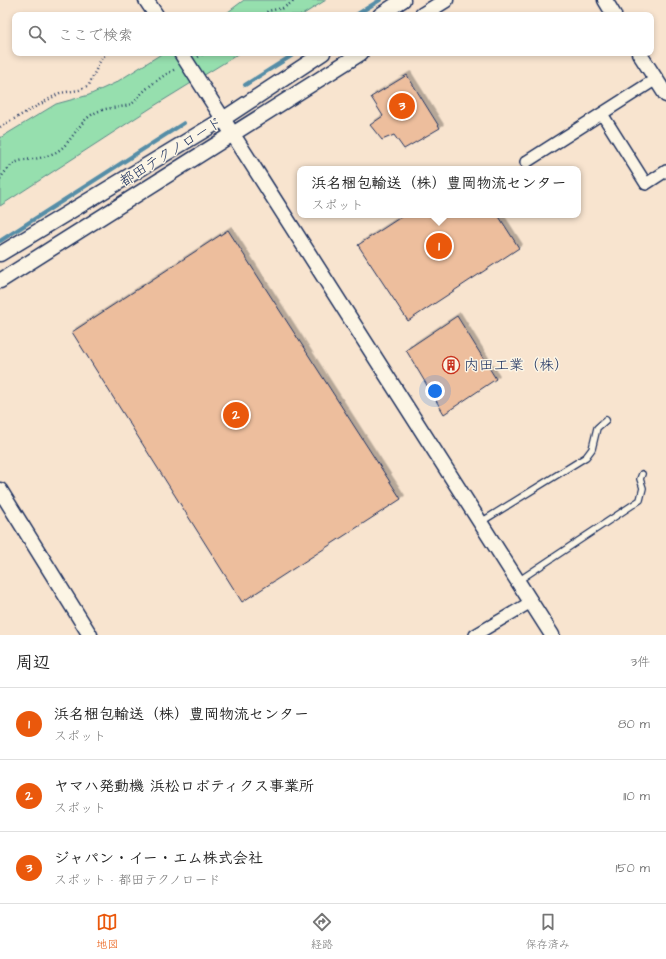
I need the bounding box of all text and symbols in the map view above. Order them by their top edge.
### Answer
search box [12,12,654,56]
icon: search [26,23,48,45]
text: ここで検索 [58,25,133,46]
pin: 3 [389,91,415,121]
street label: 都田テクノロード [115,112,227,192]
popup [297,166,581,218]
text: 浜名梱包輸送（株）豊岡物流センター [311,173,567,194]
text: スポット [311,196,364,214]
pin: 1 [426,231,452,261]
building icon: 内田工業（株） [441,355,461,375]
place label: 内田工業（株） [464,355,569,376]
your location [425,381,445,401]
pin: 2 [223,400,249,430]
text: 周辺 [16,651,50,675]
text: 3件 [630,653,650,671]
text: 浜名梱包輸送（株）豊岡物流センター [54,704,309,725]
text: 1 [28,715,30,733]
text: 80 m [618,715,650,733]
text: スポット [54,727,106,745]
text: ヤマハ発動機 浜松ロボティクス事業所 [54,776,314,797]
text: 2 [25,787,33,805]
text: 110 m [623,787,650,805]
text: スポット [54,799,106,817]
text: ジャパン・イー・エム株式会社 [54,848,263,869]
text: 3 [26,859,32,877]
text: 150 m [616,859,650,877]
text: スポット · 都田テクノロード [54,871,220,889]
tab: 地図 [96,911,118,952]
tab: 経路 [311,911,333,952]
tab: 保存済み [526,911,570,952]

